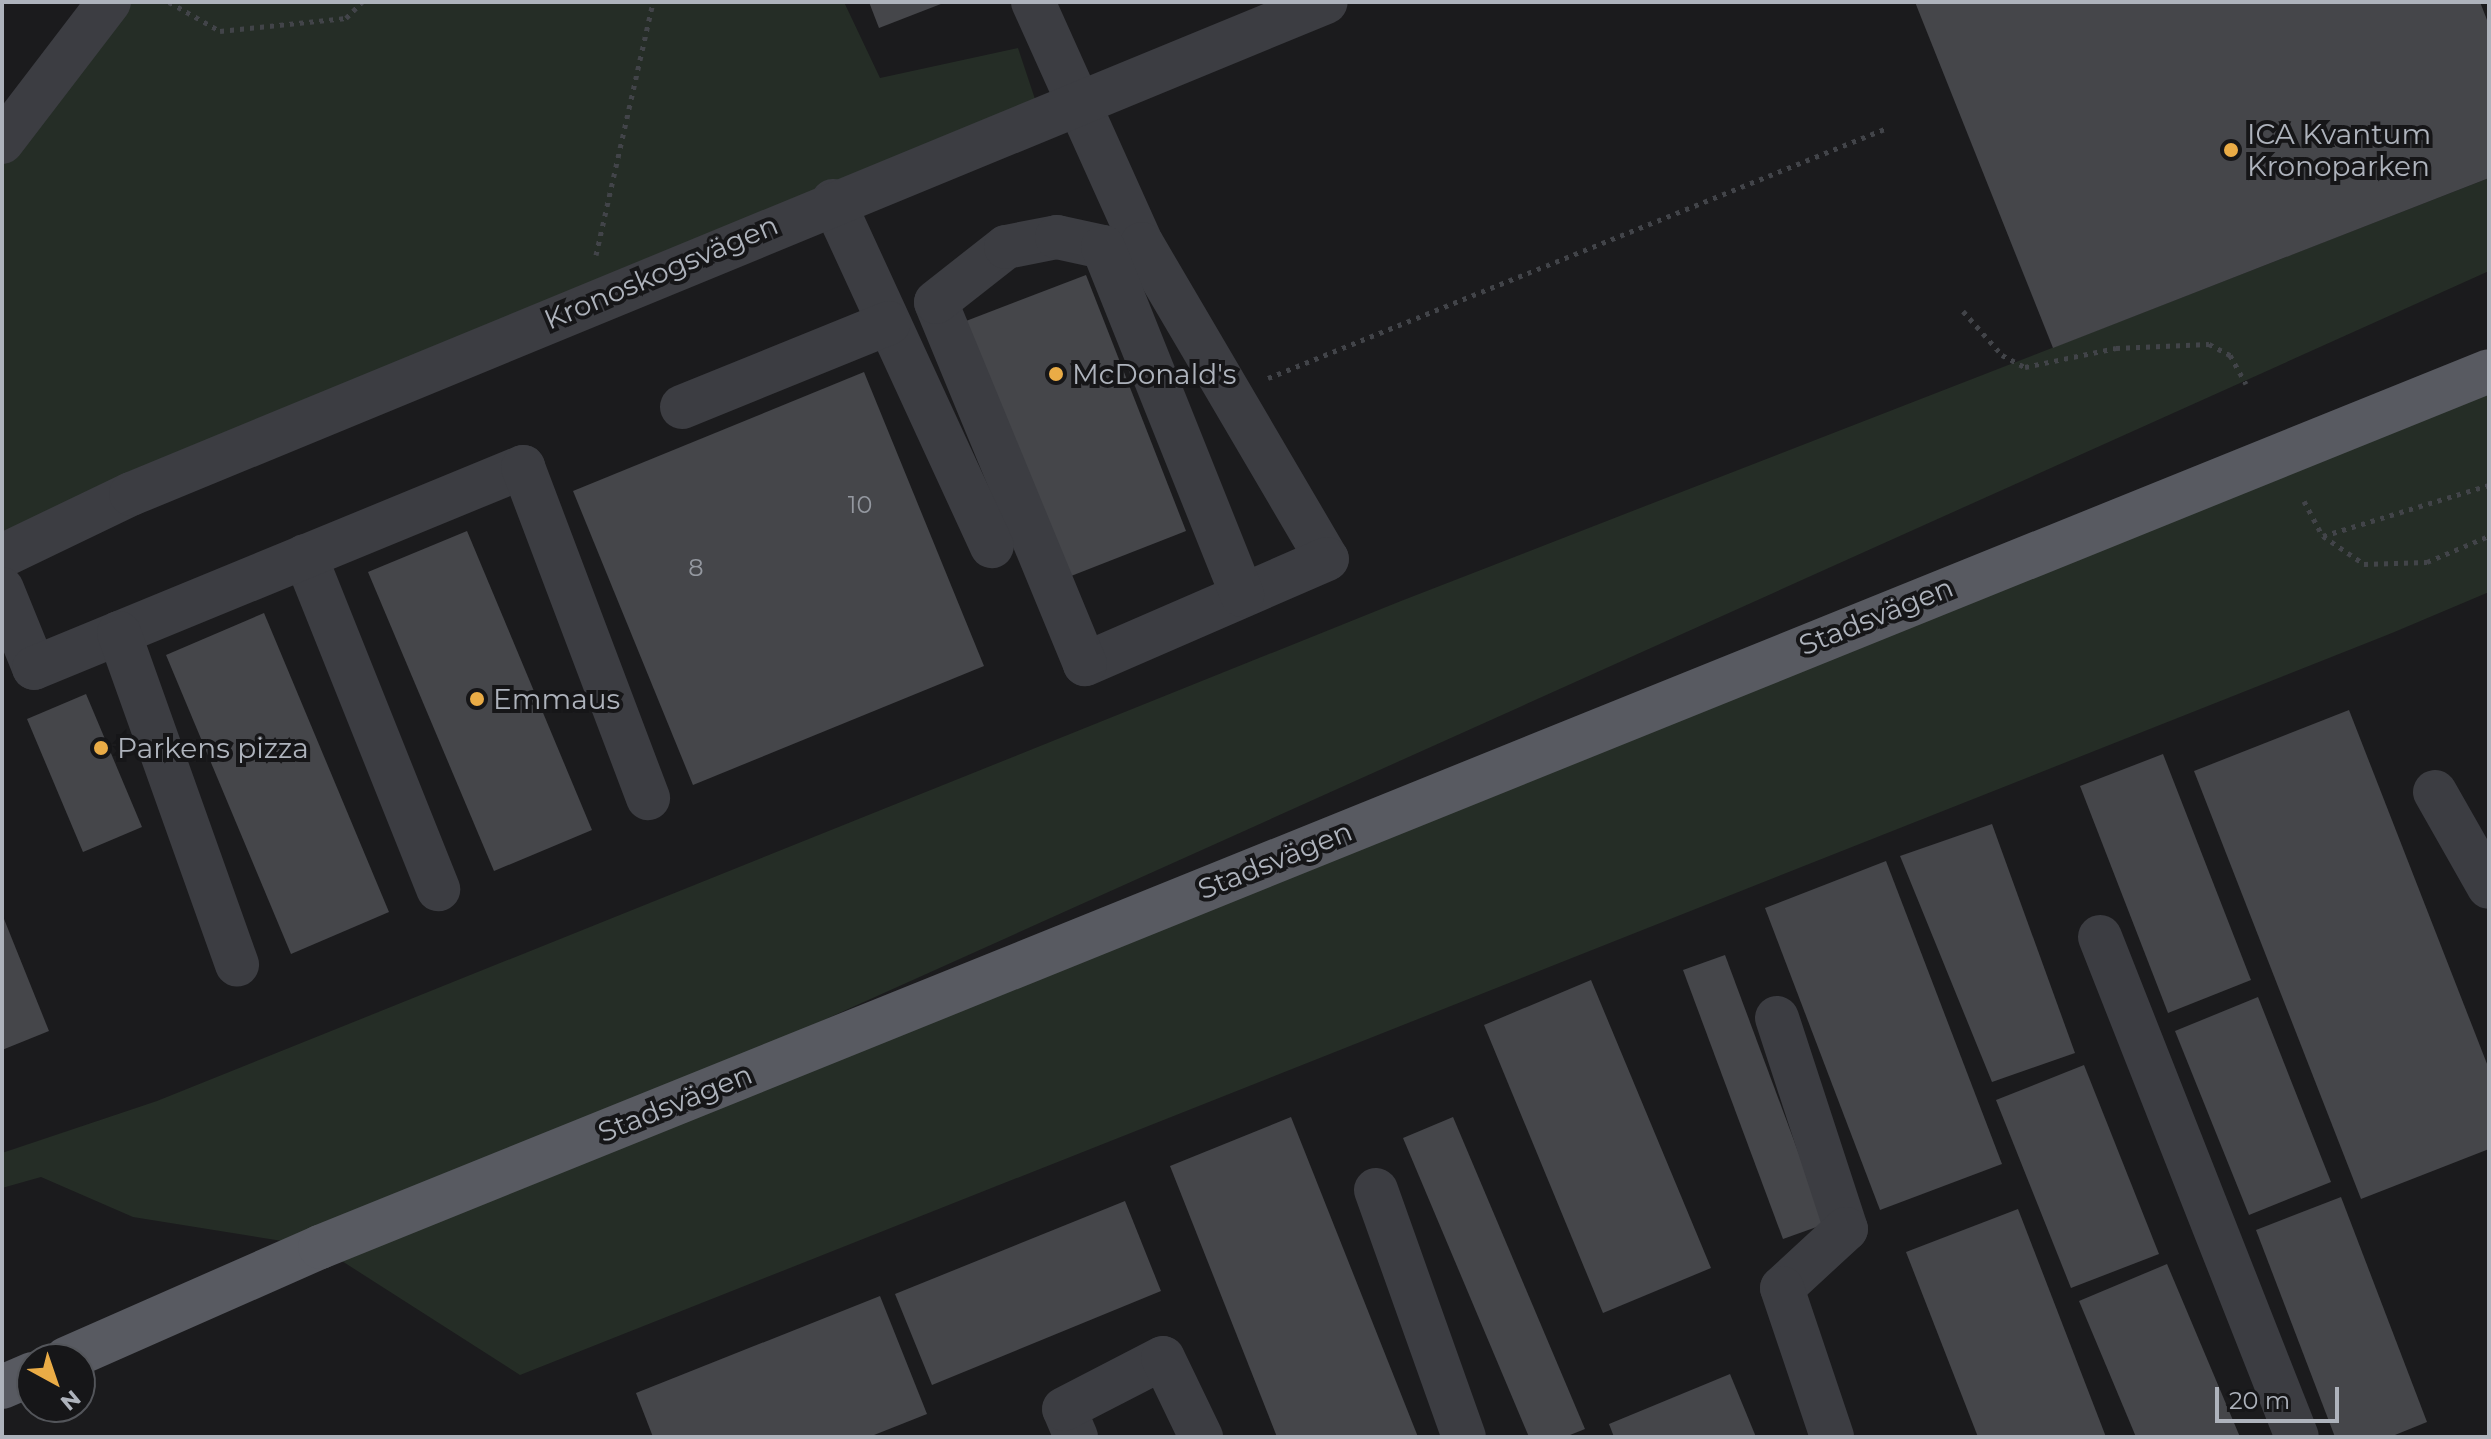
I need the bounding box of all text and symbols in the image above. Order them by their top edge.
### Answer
place label: ICA Kvantum Kronoparken [2247,117,2431,183]
marker: ICA Kvantum Kronoparken [2222,141,2240,159]
street label: Kronoskogsvägen [539,208,783,336]
place label: McDonald's [1072,357,1236,391]
marker: McDonald's [1047,365,1065,383]
house number: 10 [848,491,872,519]
house number: 8 [688,554,704,582]
street label: Stadsvägen [1794,570,1958,662]
place label: Emmaus [493,682,620,716]
marker: Emmaus [468,690,486,708]
place label: Parkens pizza [117,731,309,765]
marker: Parkens pizza [92,739,110,757]
street label: Stadsvägen [1193,814,1357,906]
street label: Stadsvägen [593,1057,757,1149]
north arrow [16,1343,96,1423]
scale bar [2219,1371,2343,1421]
text: N [55,1384,86,1416]
text: 20 m [2229,1386,2290,1415]

